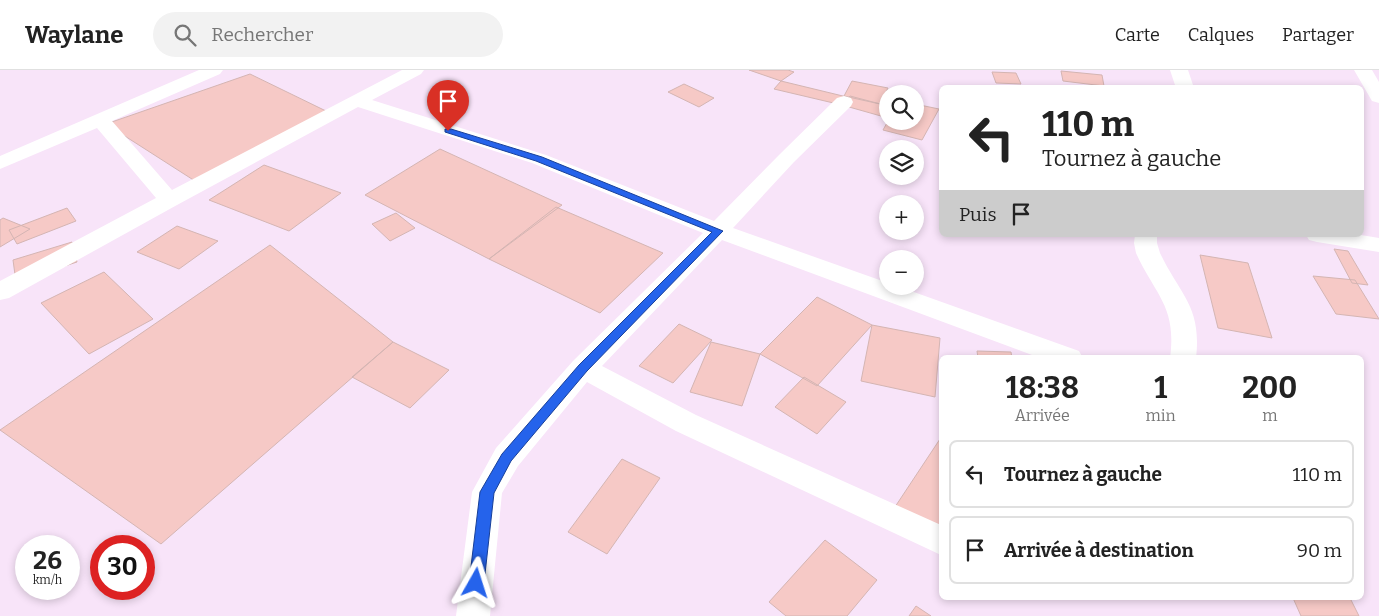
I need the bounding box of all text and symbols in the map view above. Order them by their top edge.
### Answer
search box [153,12,503,57]
text: Waylane [25,21,123,49]
icon: search [171,21,199,49]
text: Rechercher [211,23,313,46]
text: Carte [1115,24,1160,46]
text: Calques [1188,24,1254,46]
text: Partager [1282,24,1354,46]
pin [427,80,469,131]
map controls [879,85,924,295]
button: search [879,85,924,130]
icon: arrive [434,87,462,115]
text: 110 m [1042,103,1134,145]
icon: left [959,105,1024,170]
button: layers [879,140,924,185]
text: Tournez à gauche [1042,145,1221,172]
button: + [879,195,924,240]
icon: arrive [1007,200,1035,228]
text: Puis [959,203,997,226]
button: − [879,250,924,295]
text: 18:38 [1006,370,1079,406]
text: 1 [1154,370,1167,406]
text: 200 [1242,370,1297,406]
text: Arrivée [1015,406,1070,425]
text: min [1146,406,1176,425]
text: m [1262,406,1277,425]
icon: left [961,460,989,488]
text: Tournez à gauche [1004,463,1162,486]
text: 110 m [1292,463,1342,486]
speed limit sign: 30 [90,535,155,600]
icon: arrive [961,536,989,564]
text: Arrivée à destination [1004,539,1194,562]
text: 90 m [1297,539,1342,562]
text: 26 [33,546,62,576]
position arrow [449,556,501,608]
text: km/h [33,573,62,587]

